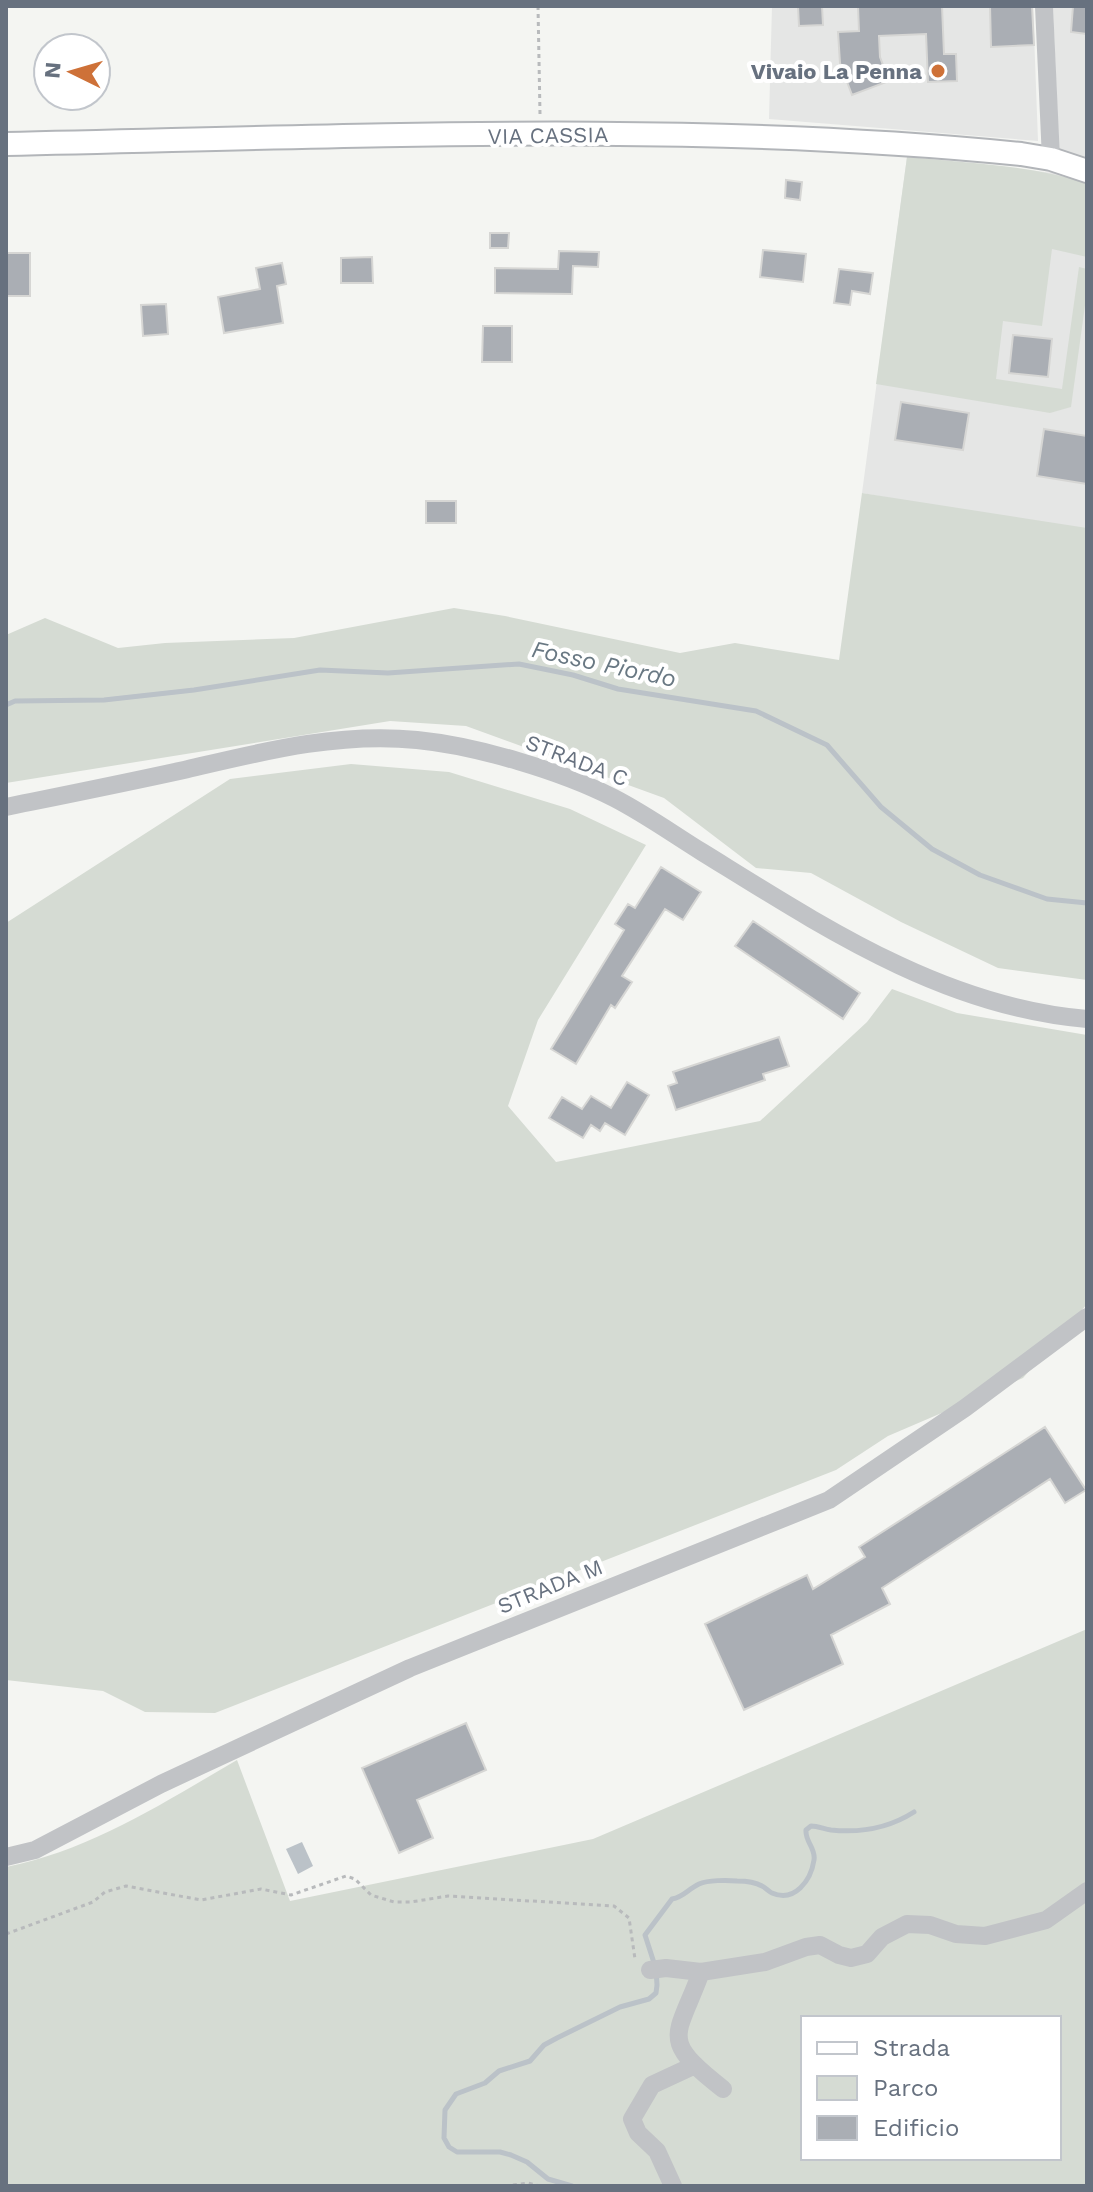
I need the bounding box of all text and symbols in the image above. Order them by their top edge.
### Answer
north arrow [32,32,112,112]
place label: Vivaio La Penna [751,59,922,84]
text: N [39,61,66,80]
marker: Vivaio La Penna [929,62,947,80]
street label: VIA CASSIA [488,122,609,149]
water label: Fosso Piordo [529,635,679,693]
street label: STRADA C [522,730,631,791]
street label: STRADA M [494,1554,606,1619]
legend [801,2016,1061,2160]
text: Strada [873,2034,950,2062]
text: Parco [873,2074,938,2102]
text: Edificio [873,2114,959,2142]

